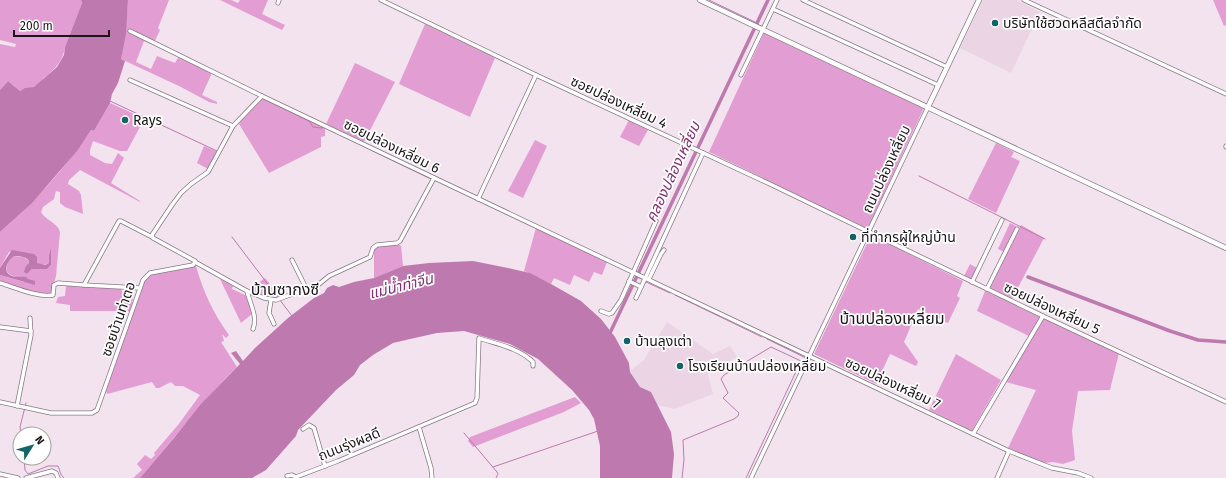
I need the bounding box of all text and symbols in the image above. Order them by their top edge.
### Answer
scale bar [14,12,109,38]
place label: บริษัทใช้ฮวดหลีสตีลจำกัด [1003,15,1142,32]
marker: บริษัทใช้ฮวดหลีสตีลจำกัด [990,18,1000,28]
text: 200 m [20,19,53,33]
street label: ซอยปล่องเหลี่ยม 4 [568,71,671,132]
place label: Rays [133,112,163,129]
street label: ซอยปล่องเหลี่ยม 6 [341,114,443,177]
marker: Rays [120,115,130,125]
water label: คลองปล่องเหลี่ยม [640,116,705,225]
street label: ถนนปล่องเหลี่ยม [857,122,914,216]
place label: ที่ทำกรผู้ใหญ่บ้าน [861,227,956,246]
marker: ที่ทำกรผู้ใหญ่บ้าน [848,232,858,242]
water label: แม่น้ำท่าจีน [367,267,436,303]
street label: ซอยปล่องเหลี่ยม 5 [1001,277,1103,338]
street label: ซอยบ้านท่าตอ [98,280,139,359]
district label: บ้านซากงซี [251,280,319,299]
district label: บ้านปล่องเหลี่ยม [839,307,945,328]
place label: บ้านลุงเต่า [635,333,692,350]
marker: บ้านลุงเต่า [622,336,632,346]
street label: ซอยปล่องเหลี่ยม 7 [842,352,944,413]
place label: โรงเรียนบ้านปล่องเหลี่ยม [688,356,826,375]
marker: โรงเรียนบ้านปล่องเหลี่ยม [675,361,685,371]
street label: ถนนรุ่งผลดี [316,424,383,465]
north arrow [12,426,52,466]
text: N [32,433,47,447]

